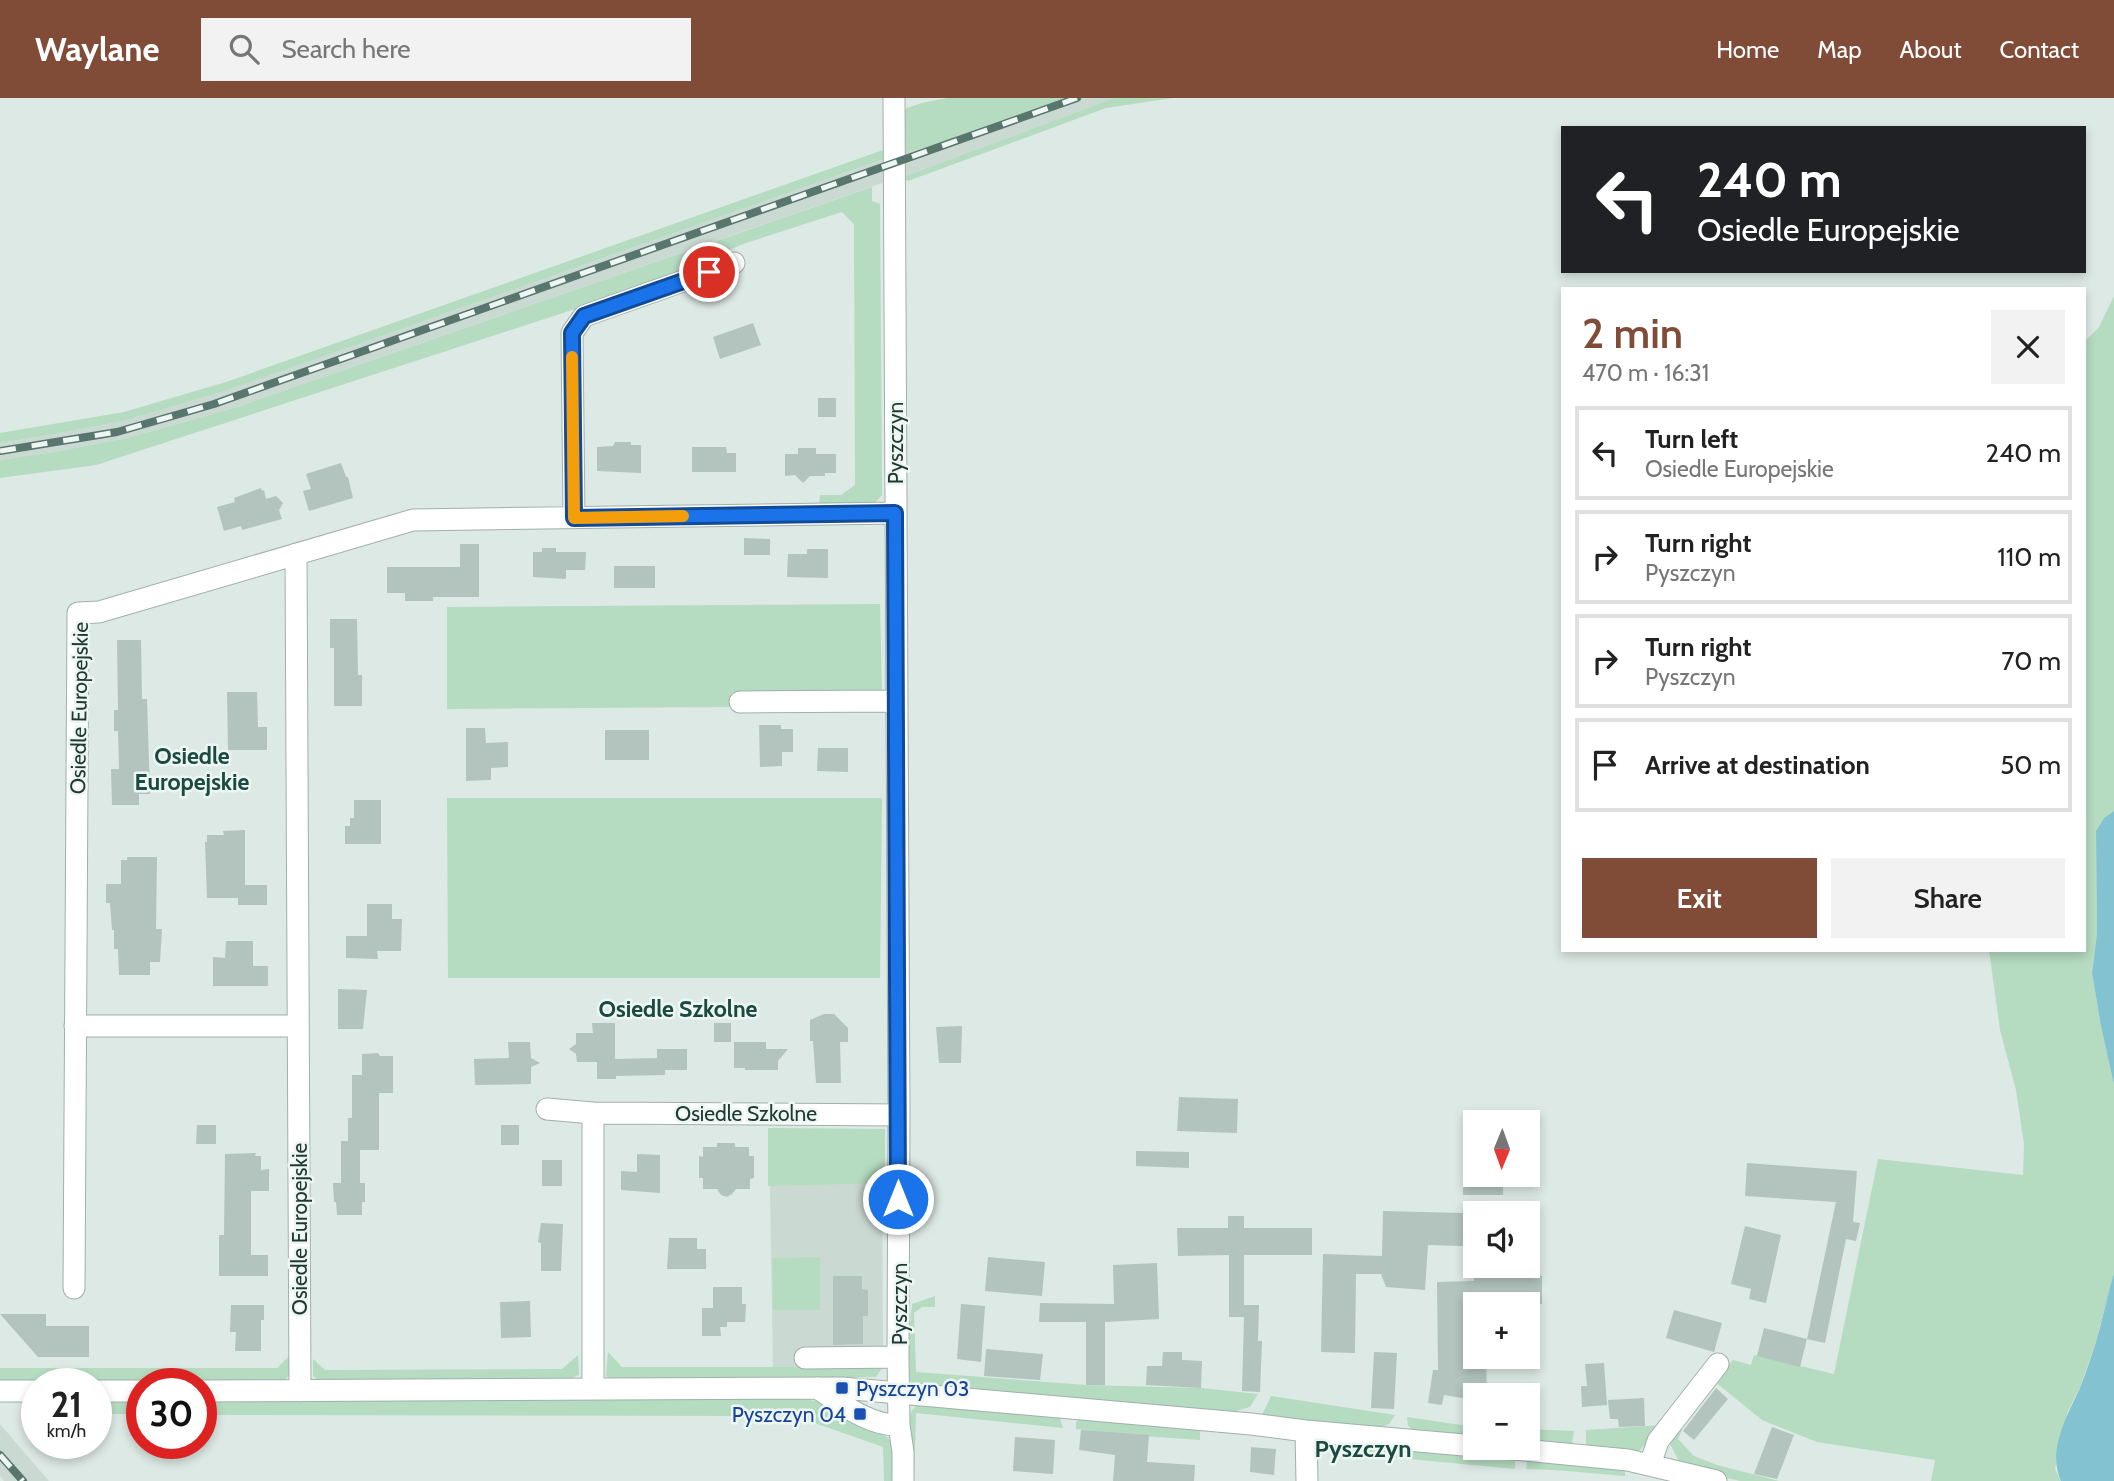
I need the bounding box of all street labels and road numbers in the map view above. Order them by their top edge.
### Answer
street label: Pyszczyn [883,402,908,484]
street label: Osiedle Europejskie [65,621,94,794]
street label: Osiedle Szkolne [675,1101,817,1126]
street label: Osiedle Europejskie [287,1143,313,1315]
street label: Pyszczyn [887,1263,912,1345]

